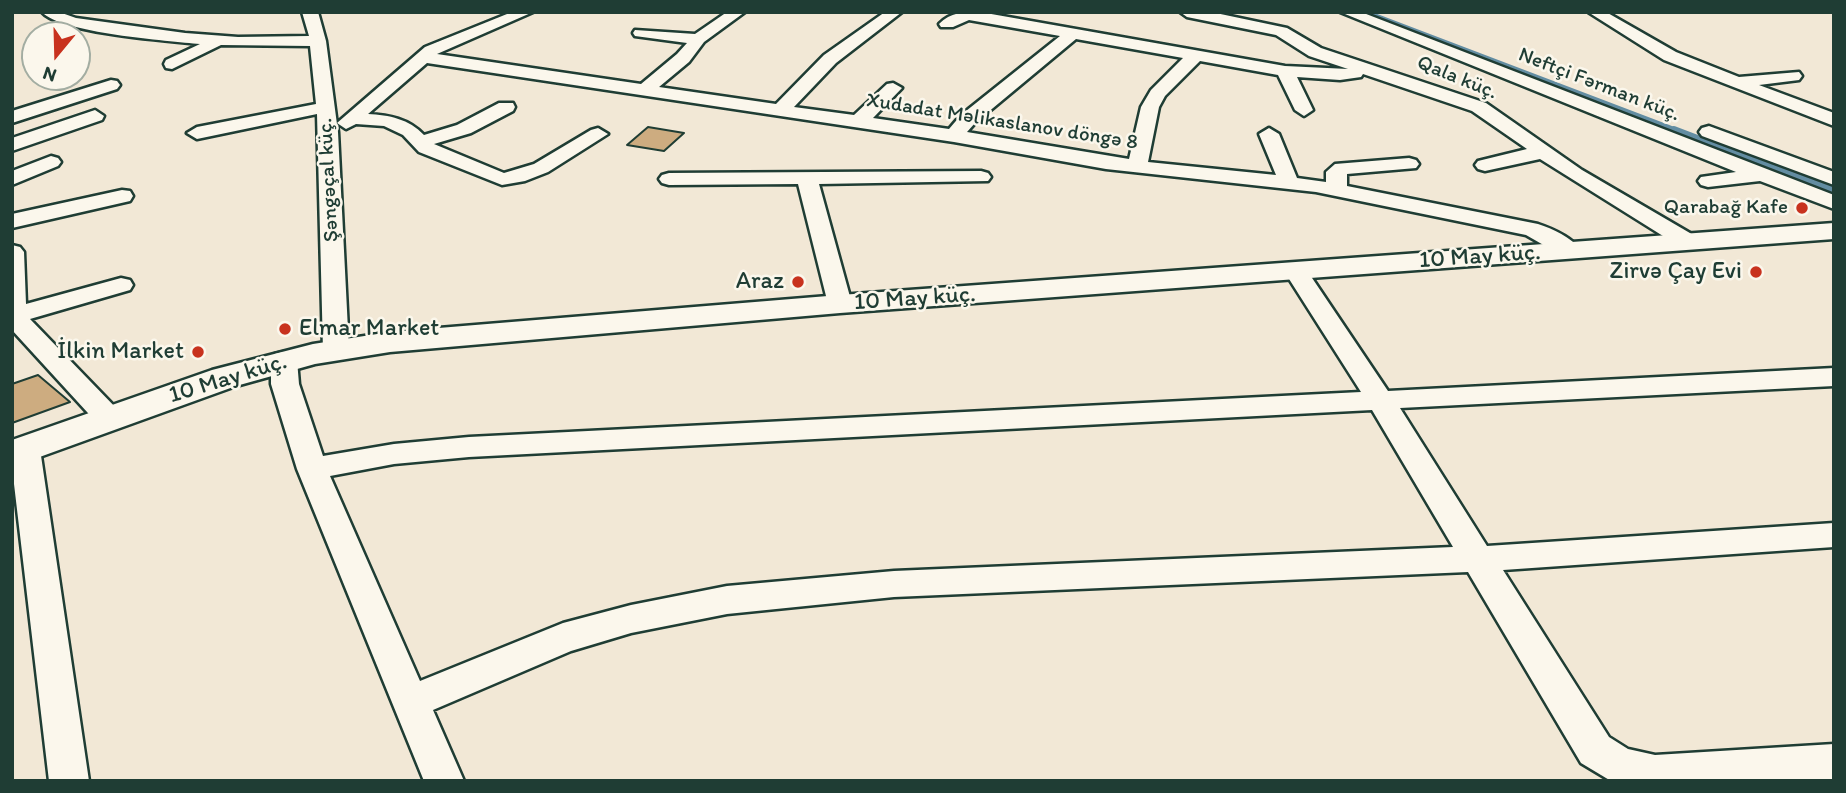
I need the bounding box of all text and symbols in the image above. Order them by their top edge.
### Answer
north arrow [21,21,91,91]
street label: Neftçi Fərman küç. [1515,43,1683,127]
street label: Qala küç. [1413,50,1501,106]
text: N [40,61,59,87]
street label: Xudadat Məlikaslanov döngə 8 [864,88,1140,156]
street label: Şəngəçal küç. [313,117,345,243]
place label: Qarabağ Kafe [1664,195,1788,221]
marker: Qarabağ Kafe [1794,200,1810,216]
street label: 10 May küç. [1418,238,1542,276]
place label: Zirvə Çay Evi [1610,258,1742,286]
marker: Zirvə Çay Evi [1748,264,1764,280]
place label: Araz [736,268,784,296]
marker: Araz [790,274,806,290]
street label: 10 May küç. [853,280,977,318]
place label: Elmar Market [299,315,439,343]
marker: Elmar Market [277,321,293,337]
place label: İlkin Market [57,338,184,366]
marker: İlkin Market [190,344,206,360]
street label: 10 May küç. [165,347,291,411]

